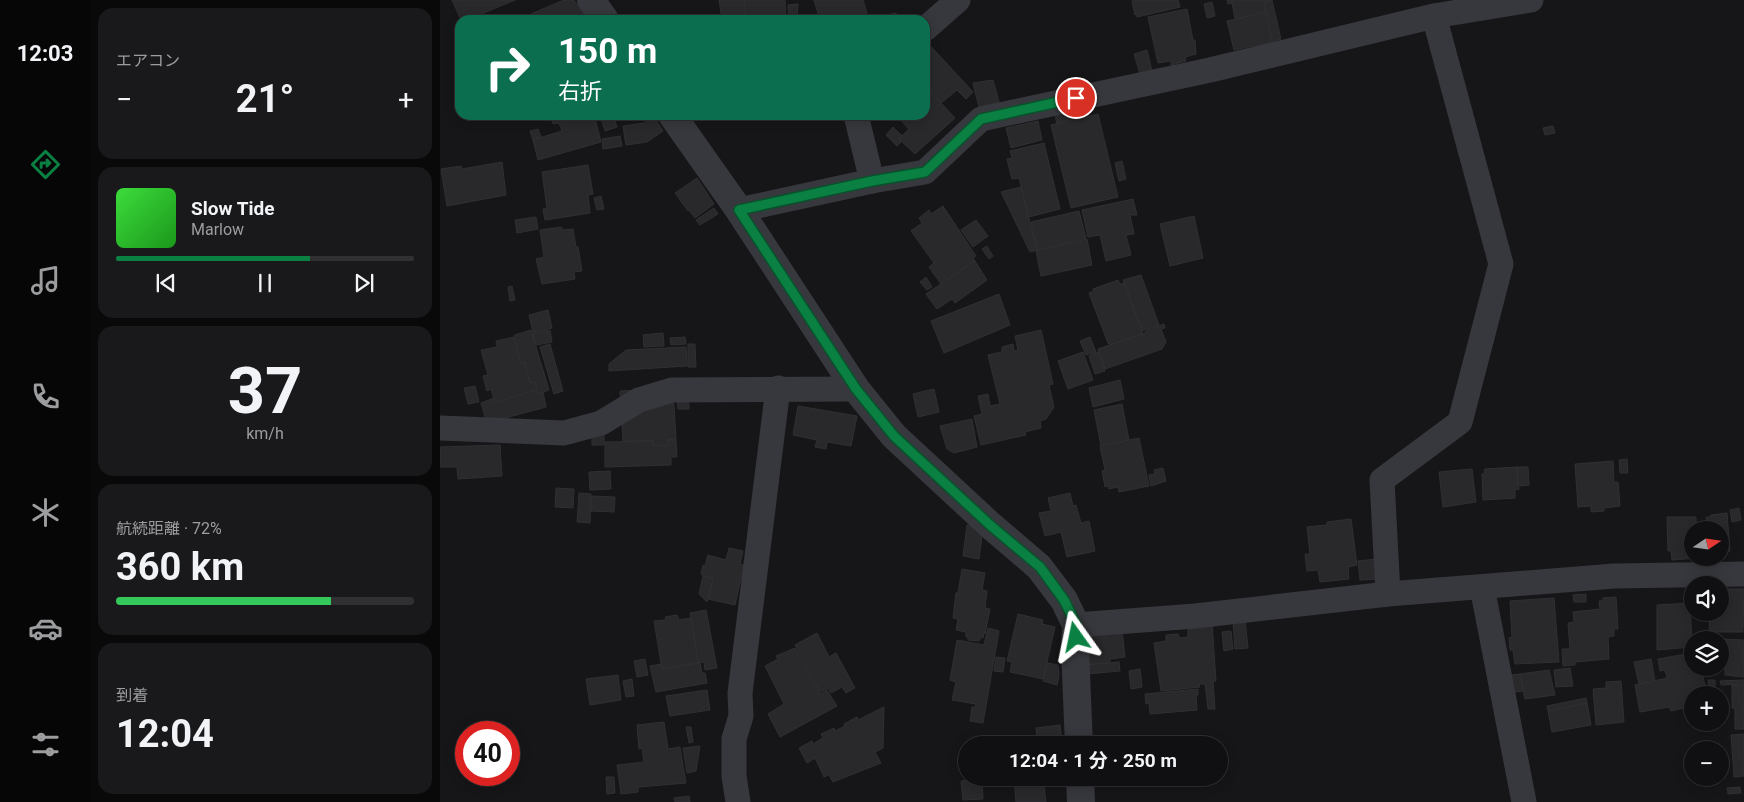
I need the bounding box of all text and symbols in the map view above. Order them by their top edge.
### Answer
text: 150 m [558,31,657,72]
icon: right [475,35,540,100]
text: 12:03 [17,41,73,66]
text: エアコン [116,51,180,70]
text: 21° [236,77,294,121]
pin [1055,77,1097,119]
text: 右折 [558,79,602,104]
text: − [116,83,132,116]
text: + [398,83,414,116]
icon: arrive [1062,84,1090,112]
icon: directions [28,147,63,182]
text: Slow Tide [191,197,274,220]
text: Marlow [191,220,244,239]
icon: music [28,263,63,298]
icon: previous [152,269,180,297]
icon: pause [251,269,279,297]
icon: next [350,269,378,297]
text: 37 [228,353,302,429]
icon: phone [28,379,63,414]
text: km/h [246,424,284,443]
icon: climate [28,495,63,530]
text: 航続距離 · 72% [116,519,222,538]
north arrow [1684,521,1729,566]
map controls [1684,521,1729,786]
text: 360 km [116,545,244,589]
button: sound [1684,576,1729,621]
position arrow [1049,610,1101,662]
icon: car [28,611,63,646]
button: layers [1684,631,1729,676]
text: 到着 [116,686,148,705]
button: + [1684,686,1729,731]
text: 12:04 [116,712,214,756]
speed limit sign: 40 [455,721,520,786]
icon: filters [28,727,63,762]
button: − [1684,741,1729,786]
text: 12:04 · 1 分 · 250 m [1009,749,1177,772]

